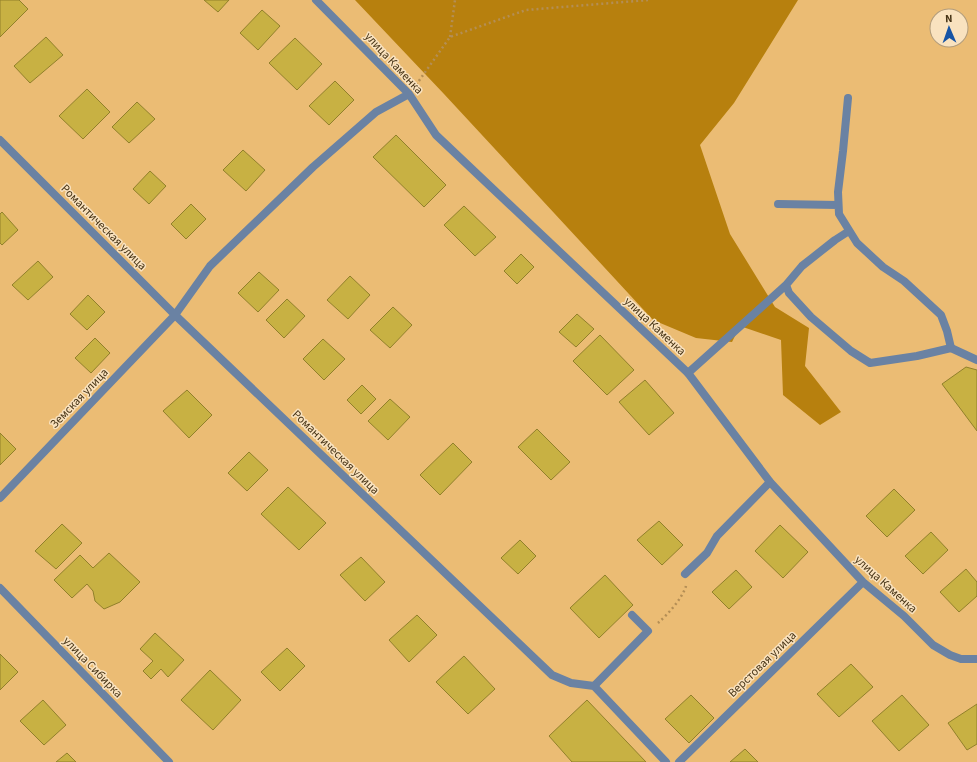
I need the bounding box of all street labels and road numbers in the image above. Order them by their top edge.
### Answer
street label: улица Каменка [360,29,427,98]
street label: Романтическая улица [57,181,150,274]
street label: улица Каменка [620,293,689,360]
street label: Земская улица [46,365,112,432]
street label: Романтическая улица [288,406,383,498]
street label: улица Каменка [851,552,921,617]
street label: Верстовая улица [724,627,800,701]
street label: улица Сибирка [59,633,126,702]

